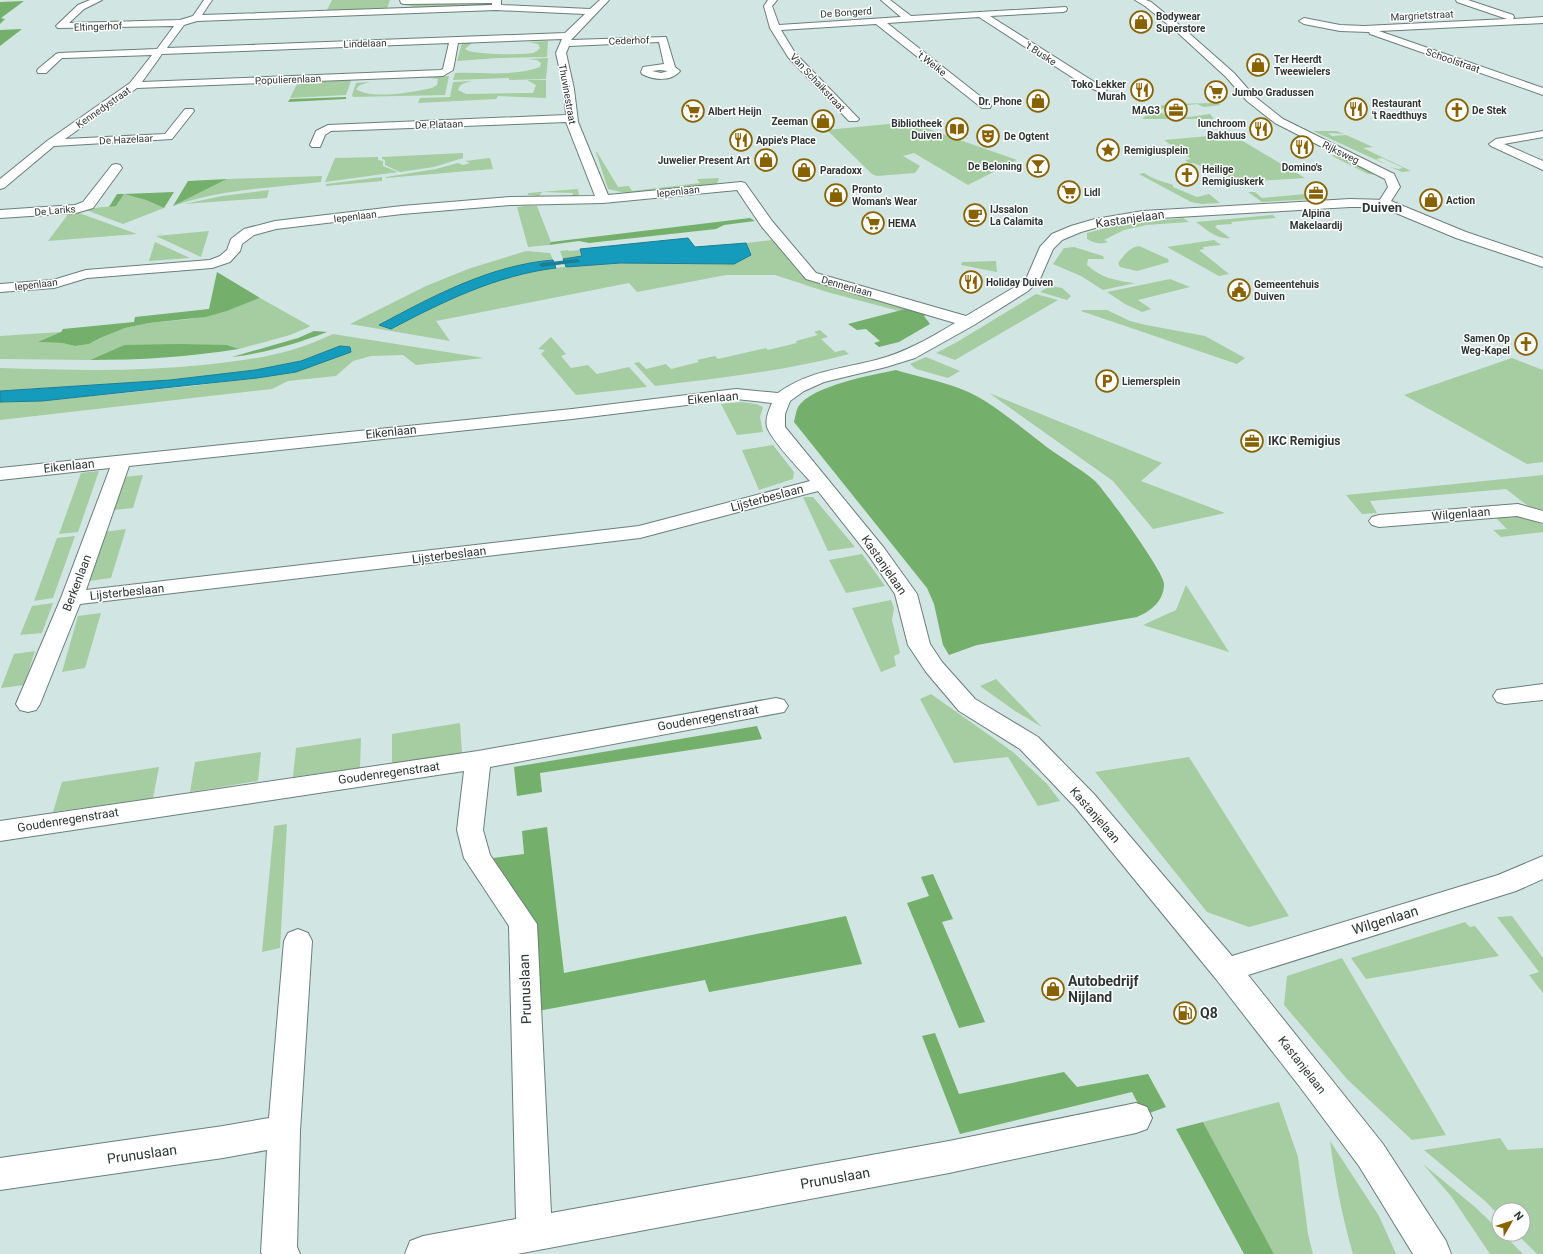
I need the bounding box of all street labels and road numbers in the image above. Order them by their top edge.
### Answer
street label: De Bongerd [820,5,872,20]
street label: Margrietstraat [1390,8,1454,23]
street label: Eltingerhof [74,20,123,33]
street label: Cederhof [608,34,650,47]
street label: Lindelaan [343,37,387,50]
street label: 't Buske [1023,39,1058,67]
street label: Schoolstraat [1424,46,1481,75]
street label: 't Weike [915,49,949,78]
street label: Van Schaikstraat [788,51,847,114]
street label: Thuvinestraat [557,63,578,125]
street label: Populierenlaan [255,73,321,86]
street label: Kennedystraat [74,85,133,130]
street label: De Plataan [415,118,463,131]
street label: De Hazelaar [99,133,154,146]
street label: Rijksweg [1321,139,1361,166]
street label: Iepenlaan [656,184,700,199]
street label: De Lariks [34,203,76,218]
street label: Kastanjelaan [1095,207,1165,231]
street label: Iepenlaan [333,208,377,225]
street label: Dennenlaan [820,274,874,299]
street label: Iepenlaan [14,276,58,293]
street label: Eikenlaan [687,389,739,407]
street label: Eikenlaan [365,422,417,442]
street label: Eikenlaan [43,456,95,476]
street label: Lijsterbeslaan [729,482,805,514]
street label: Wilgenlaan [1431,504,1491,524]
street label: Kastanjelaan [858,533,910,597]
street label: Lijsterbeslaan [411,544,487,566]
street label: Berkenlaan [60,553,94,613]
street label: Lijsterbeslaan [89,581,165,603]
street label: Goudenregenstraat [656,702,760,734]
street label: Goudenregenstraat [337,759,441,787]
street label: Kastanjelaan [1067,784,1123,846]
street label: Goudenregenstraat [16,805,120,835]
street label: Wilgenlaan [1350,902,1420,938]
street label: Prunuslaan [516,954,534,1024]
street label: Kastanjelaan [1275,1033,1329,1097]
street label: Prunuslaan [106,1141,178,1167]
street label: Prunuslaan [799,1164,871,1192]

